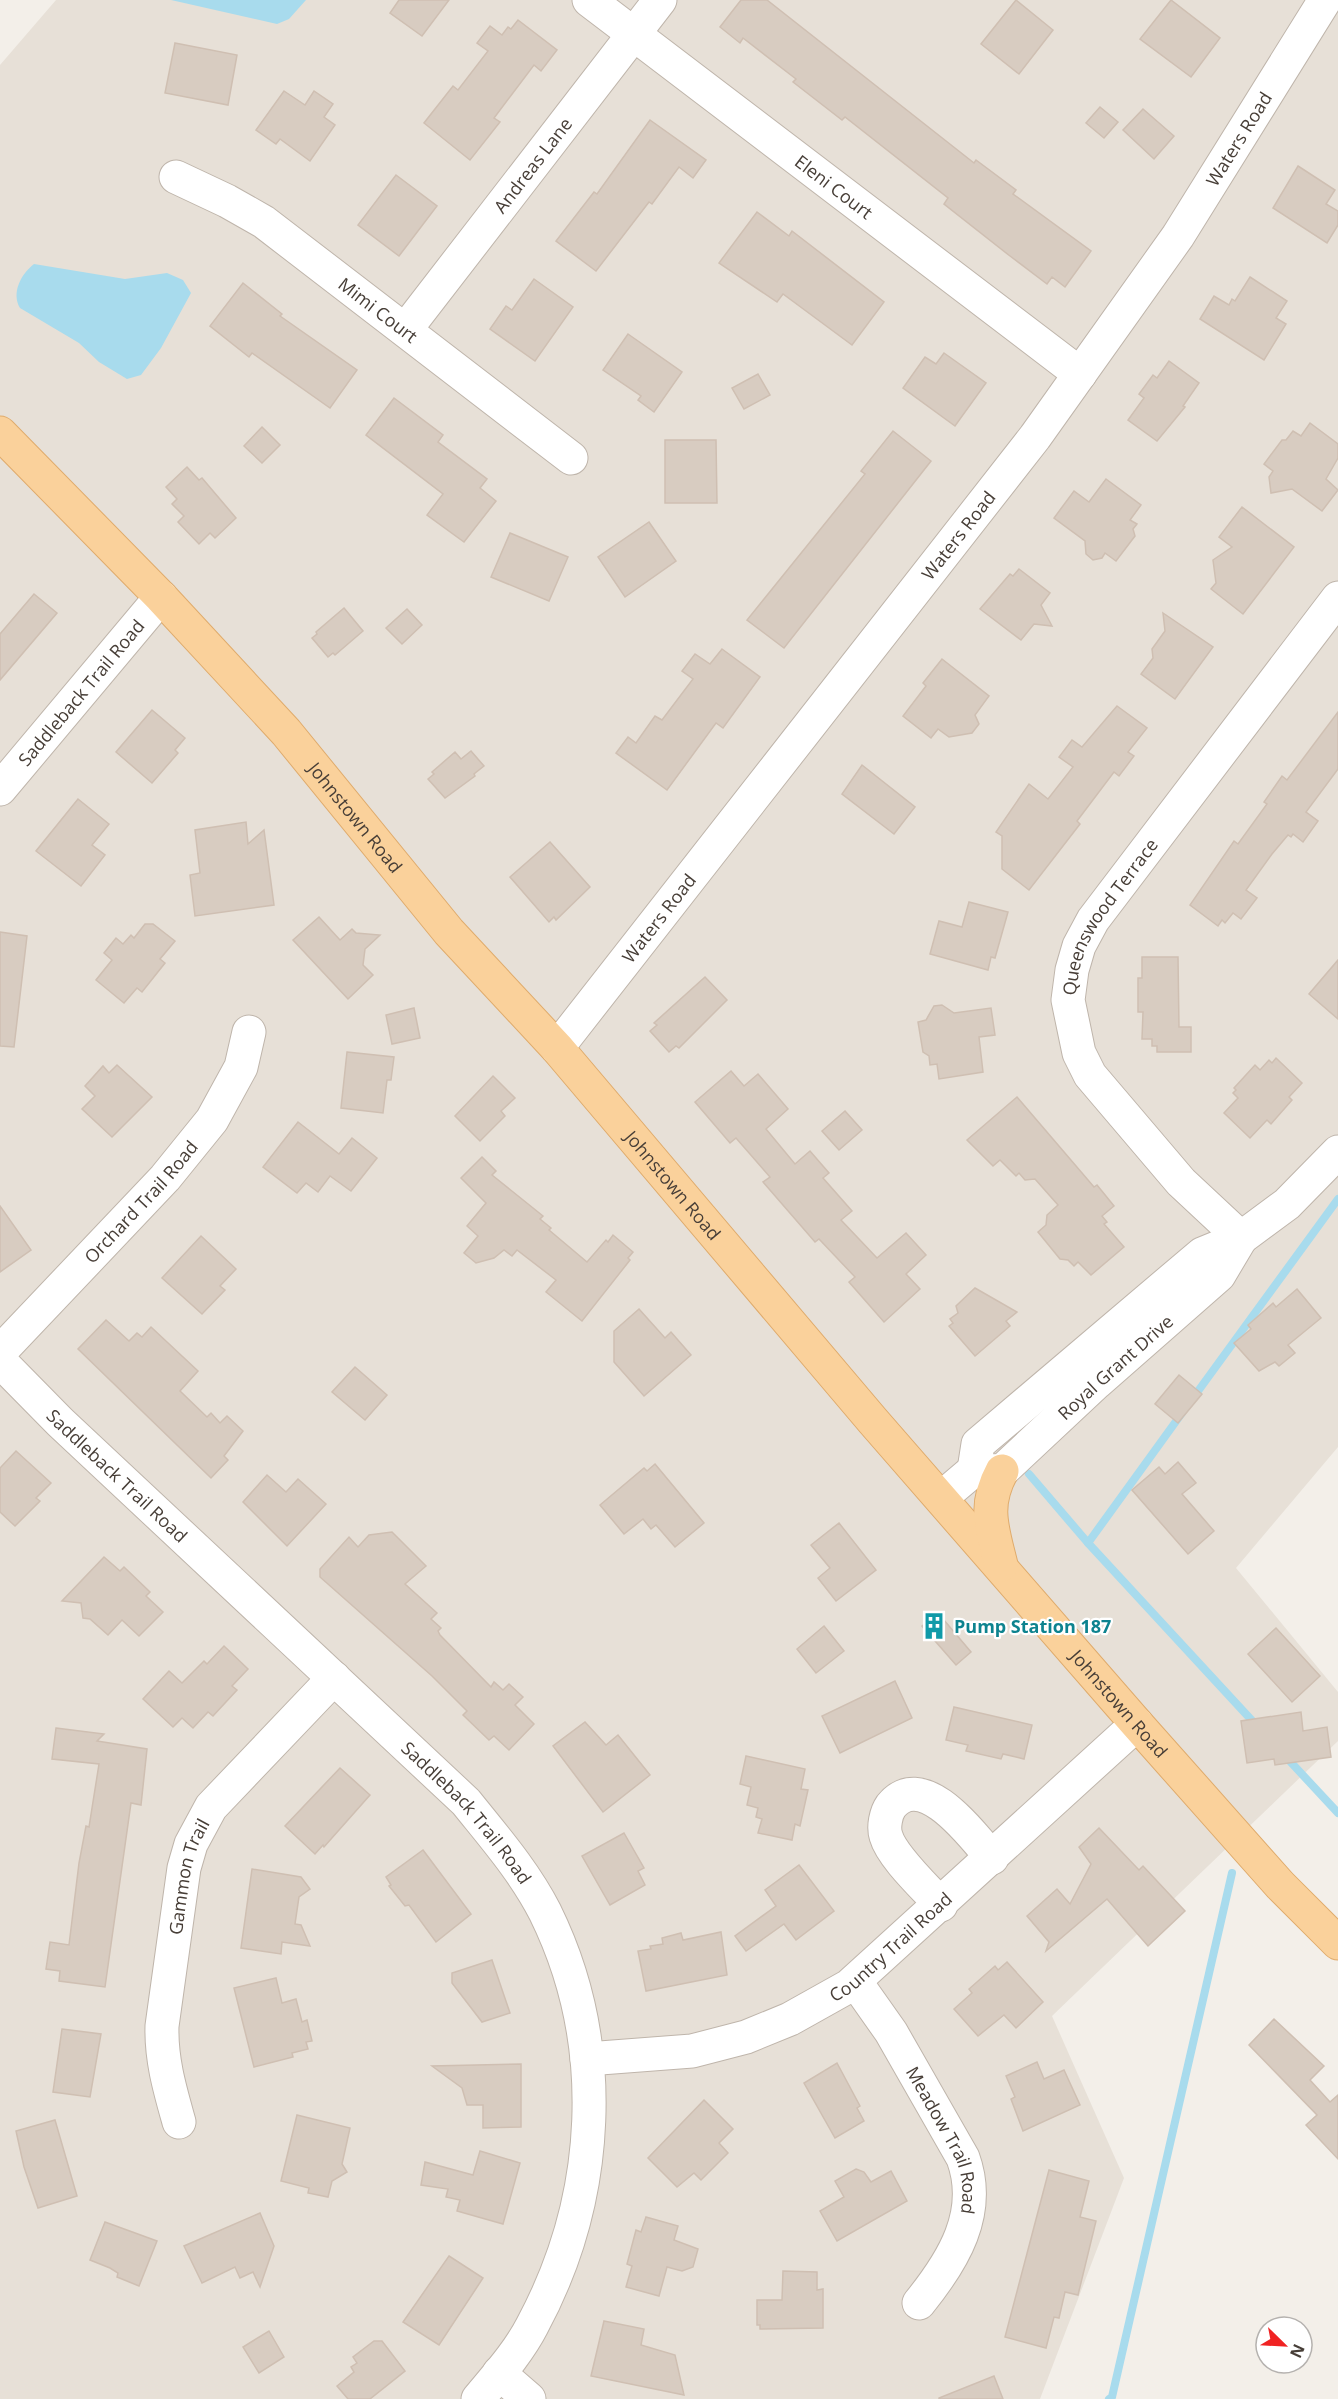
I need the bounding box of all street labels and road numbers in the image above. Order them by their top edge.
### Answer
street label: Waters Road [1200,87,1277,190]
street label: Andreas Lane [488,112,577,218]
street label: Eleni Court [790,149,878,224]
street label: Mimi Court [334,272,423,348]
street label: Waters Road [916,486,1000,585]
street label: Saddleback Trail Road [13,614,149,771]
street label: Johnstown Road [302,755,408,878]
street label: Queenswood Terrace [1057,833,1163,997]
street label: Waters Road [616,869,701,967]
street label: Johnstown Road [619,1124,726,1245]
street label: Orchard Trail Road [79,1135,203,1268]
street label: Royal Grant Drive [1052,1309,1178,1425]
street label: Saddleback Trail Road [42,1404,193,1547]
street label: Johnstown Road [1064,1643,1173,1763]
street label: Saddleback Trail Road [397,1736,537,1888]
street label: Gammon Trail [163,1814,215,1936]
street label: Country Trail Road [825,1886,957,2007]
street label: Meadow Trail Road [901,2062,982,2216]

